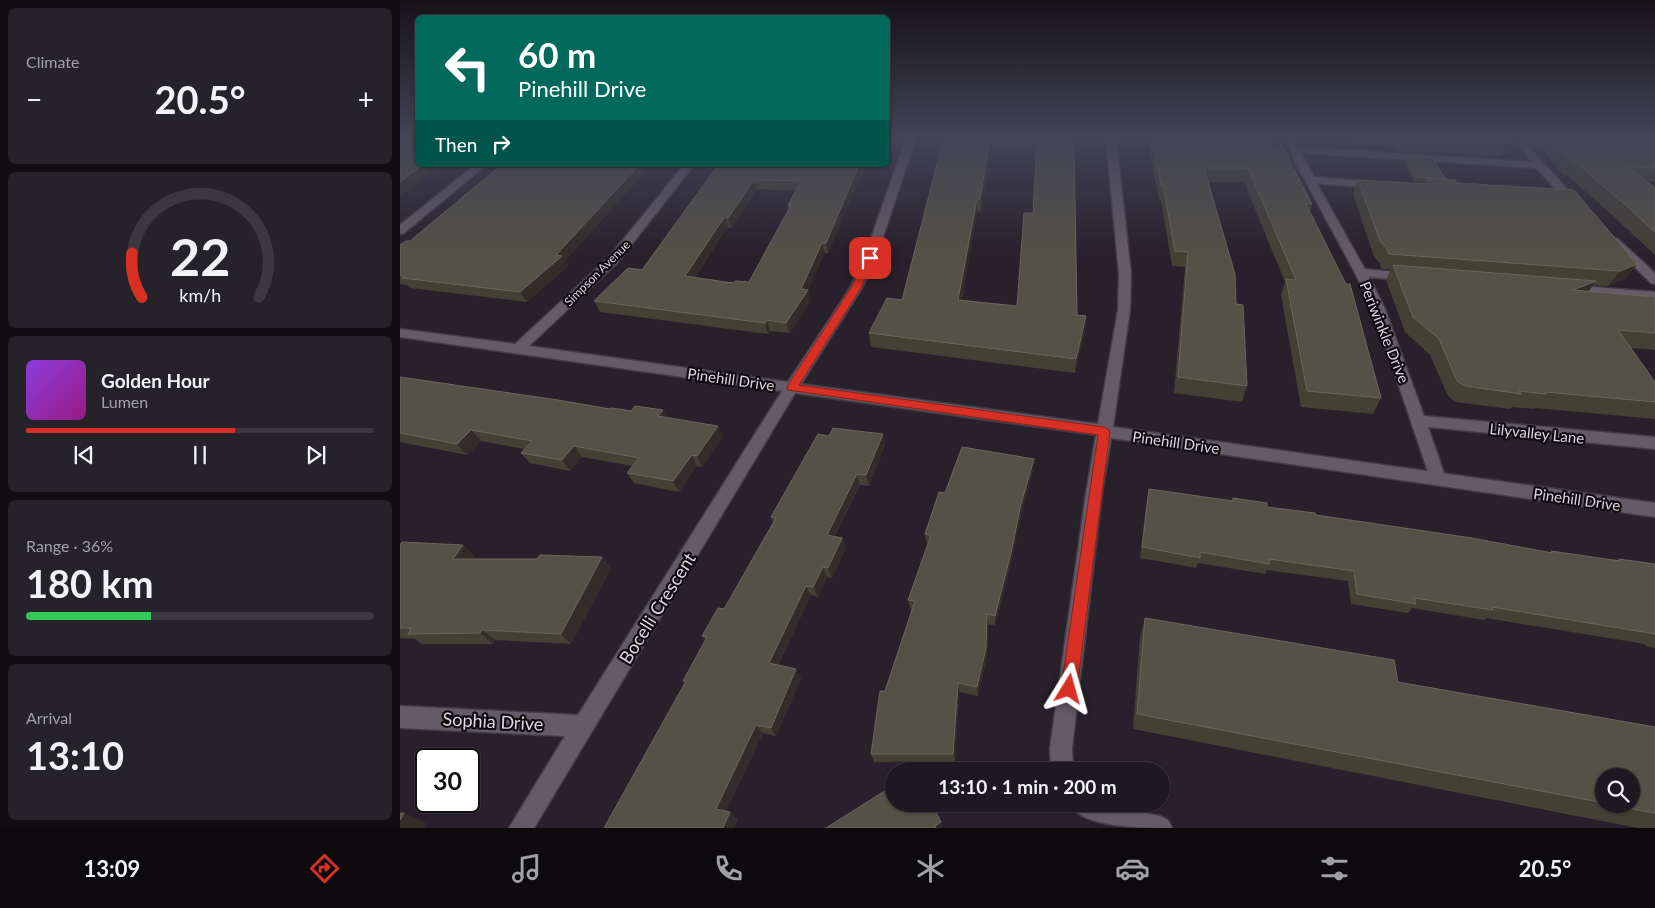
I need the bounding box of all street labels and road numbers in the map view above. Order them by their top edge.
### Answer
street label: Simpson Avenue [561,237,633,309]
street label: Periwinkle Drive [1356,279,1414,386]
street label: Pinehill Drive [686,364,776,394]
street label: Lilyvalley Lane [1489,419,1585,447]
street label: Pinehill Drive [1131,427,1221,457]
street label: Pinehill Drive [1532,484,1622,514]
street label: Bocelli Crescent [614,548,700,668]
street label: Sophia Drive [442,707,544,735]

